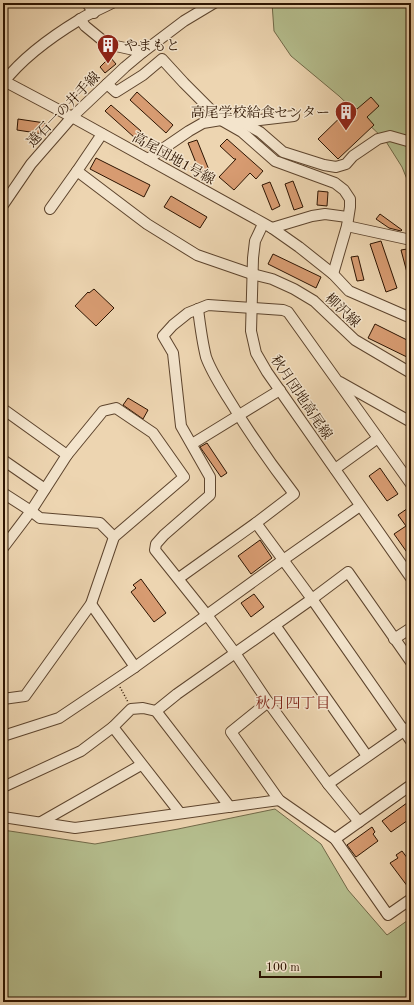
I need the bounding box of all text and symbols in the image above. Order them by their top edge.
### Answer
building icon: やまもと [95,32,121,65]
place label: やまもと [124,38,180,53]
street label: 遠石一の井手線 [24,69,103,150]
building icon: 高尾学校給食センター [333,99,359,132]
place label: 高尾学校給食センター [191,105,330,120]
street label: 高尾団地1号線 [130,130,218,187]
street label: 柳沢線 [322,291,363,330]
street label: 秋月団地高尾線 [268,352,335,442]
district label: 秋月四丁目 [255,695,331,712]
scale bar [260,953,381,979]
text: 100 m [266,962,300,974]

